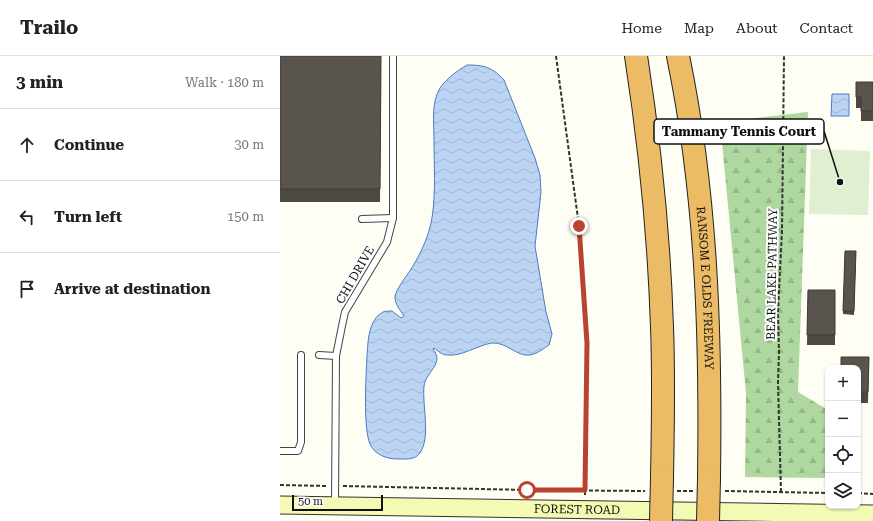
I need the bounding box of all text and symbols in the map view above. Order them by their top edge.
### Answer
text: Trailo [20,16,78,39]
text: Home [621,20,662,36]
text: Map [684,20,714,36]
text: About [736,20,778,36]
text: Contact [800,20,853,36]
text: 3 min [16,72,63,92]
text: Walk · 180 m [185,75,264,90]
callout: Tammany Tennis Court [654,119,824,144]
text: Tammany Tennis Court [662,124,817,139]
icon: ahead [16,134,38,156]
text: Continue [54,136,124,154]
text: 30 m [234,137,264,152]
icon: left [16,206,38,228]
street label: RANSOM E OLDS FREEWAY [693,206,716,371]
street label: BEAR LAKE PATHWAY [764,207,780,340]
text: Turn left [54,208,122,226]
text: 150 m [227,209,264,224]
route end [570,217,588,235]
street label: CHI DRIVE [333,244,377,306]
icon: arrive [16,278,38,300]
text: Arrive at destination [54,280,210,298]
map controls [825,365,861,509]
button: + [825,365,861,401]
button: − [825,401,861,437]
button: locate [825,437,861,473]
button: layers [825,473,861,509]
route start [518,481,536,499]
scale bar [292,493,383,512]
text: 50 m [298,495,323,508]
street label: FOREST ROAD [534,502,620,517]

